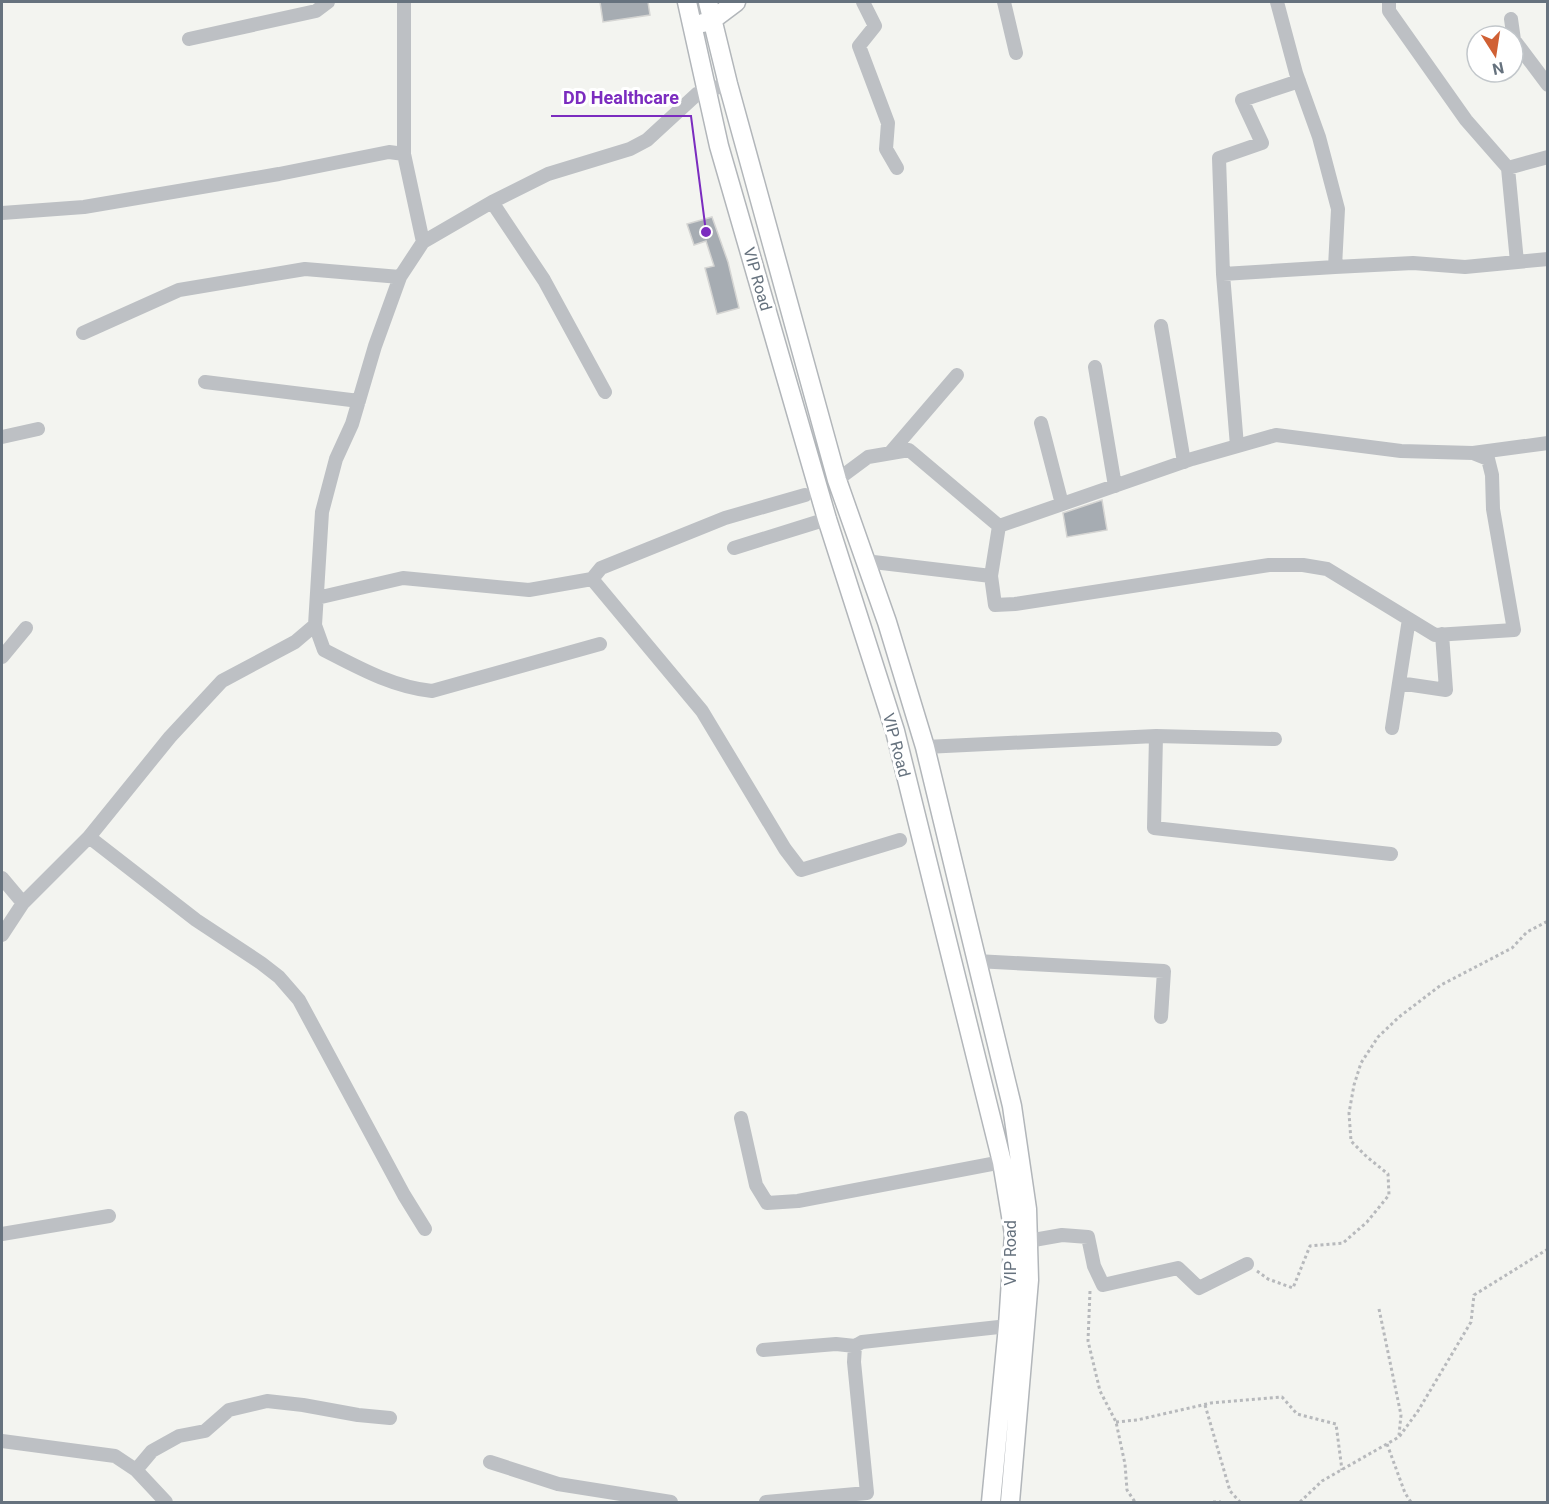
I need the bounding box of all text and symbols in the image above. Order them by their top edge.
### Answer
north arrow [1465,24,1525,84]
text: N [1491,58,1506,79]
callout: DD Healthcare [551,80,691,116]
text: DD Healthcare [563,87,679,108]
street label: VIP Road [739,245,776,313]
street label: VIP Road [879,711,914,779]
street label: VIP Road [1001,1220,1020,1286]

